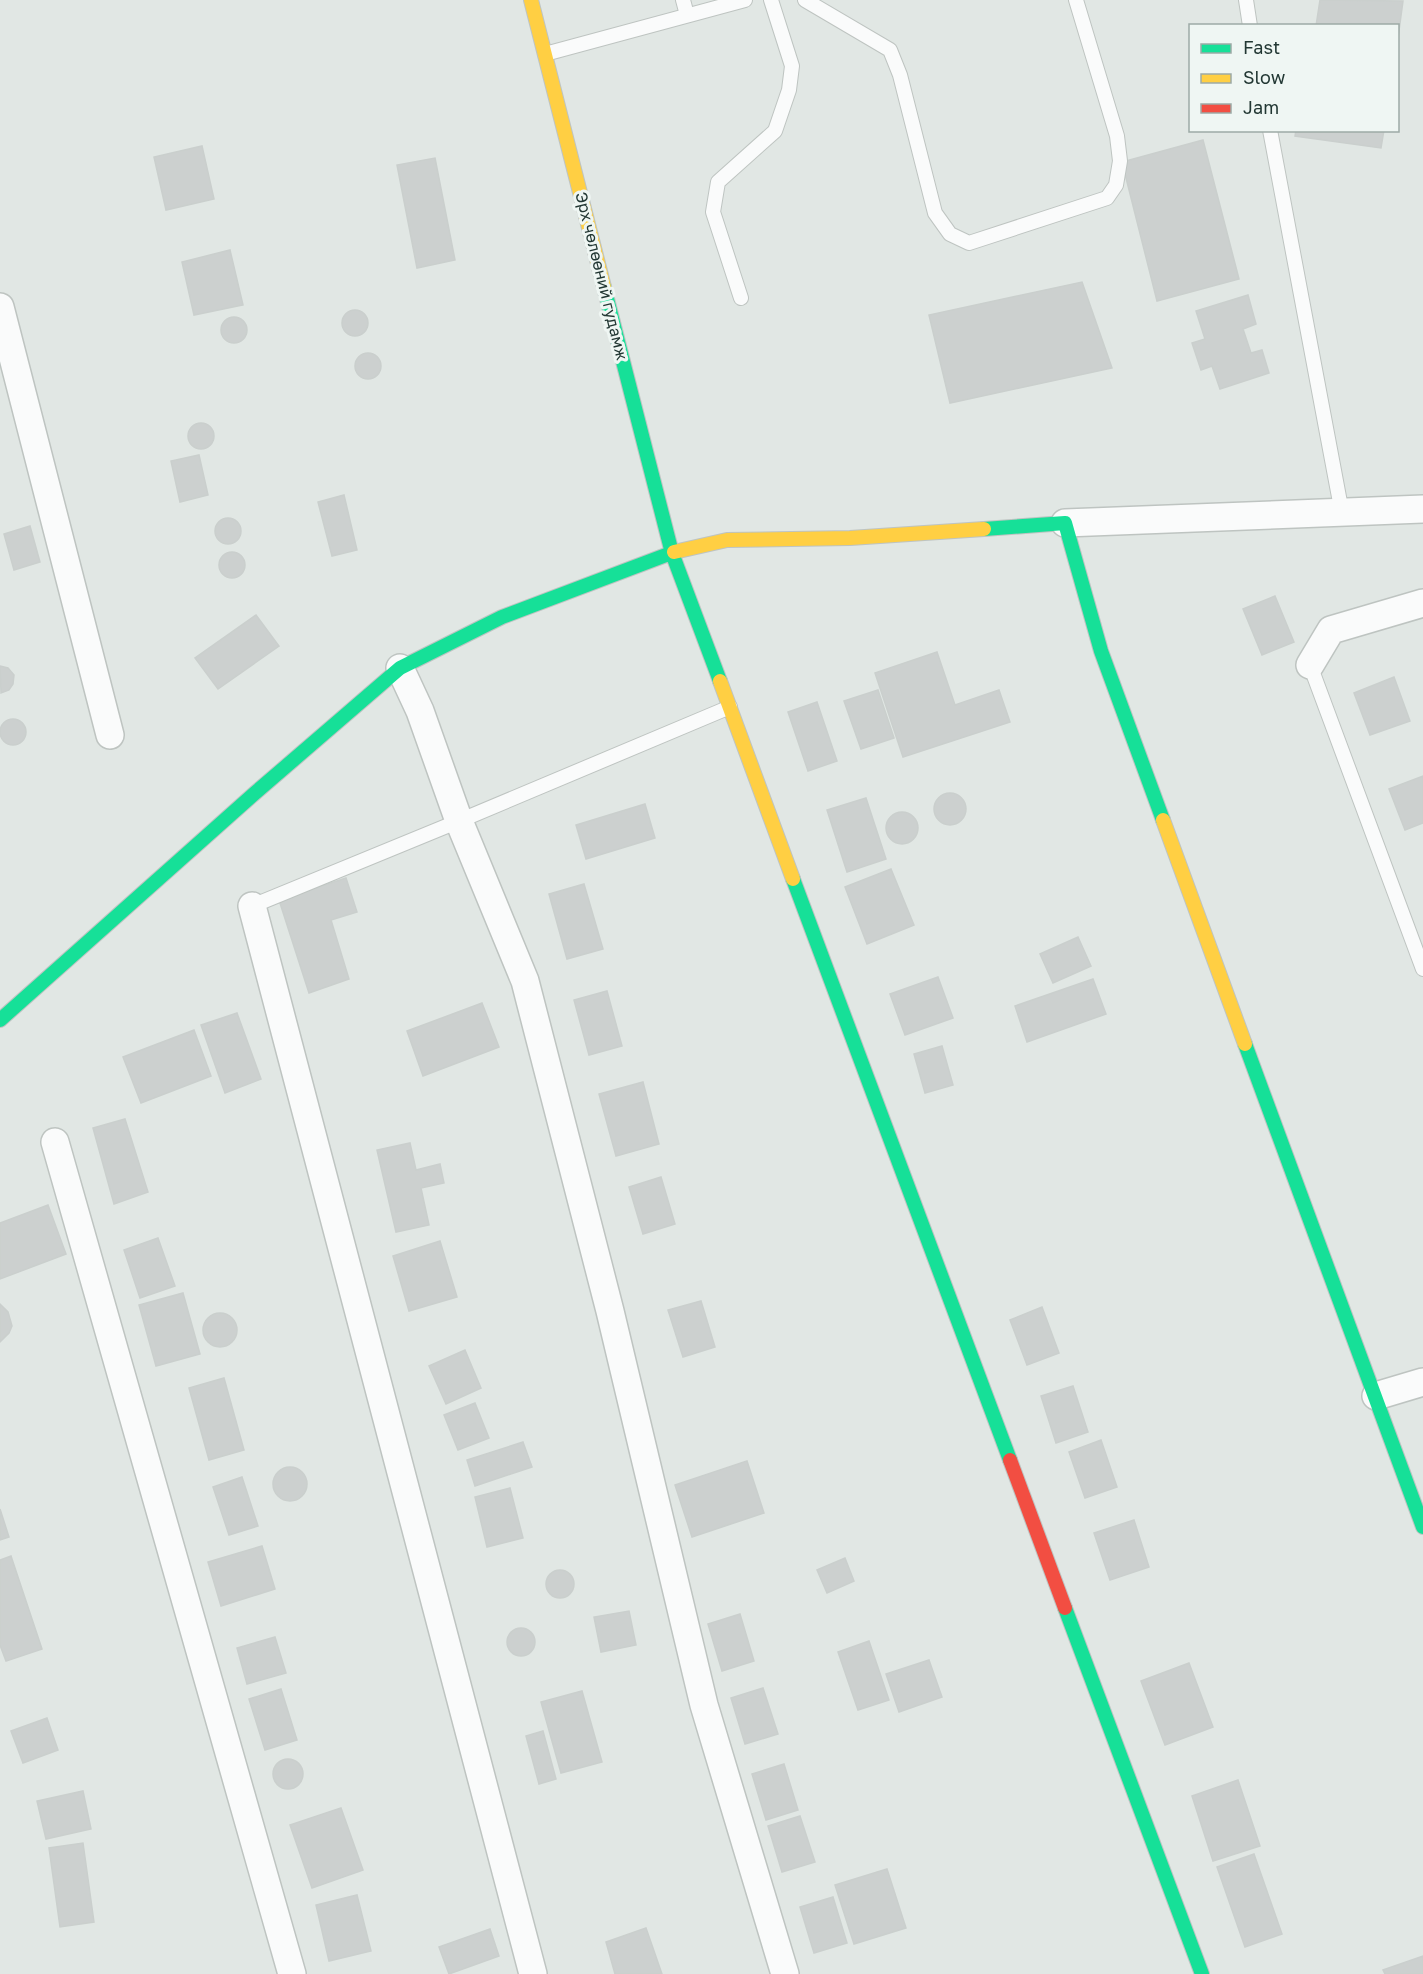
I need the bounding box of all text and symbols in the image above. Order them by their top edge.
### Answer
legend [1189,24,1399,132]
text: Fast [1243,36,1280,58]
text: Slow [1243,66,1286,88]
text: Jam [1243,96,1279,118]
street label: Эрх чөлөөний гудамж [571,190,633,362]

